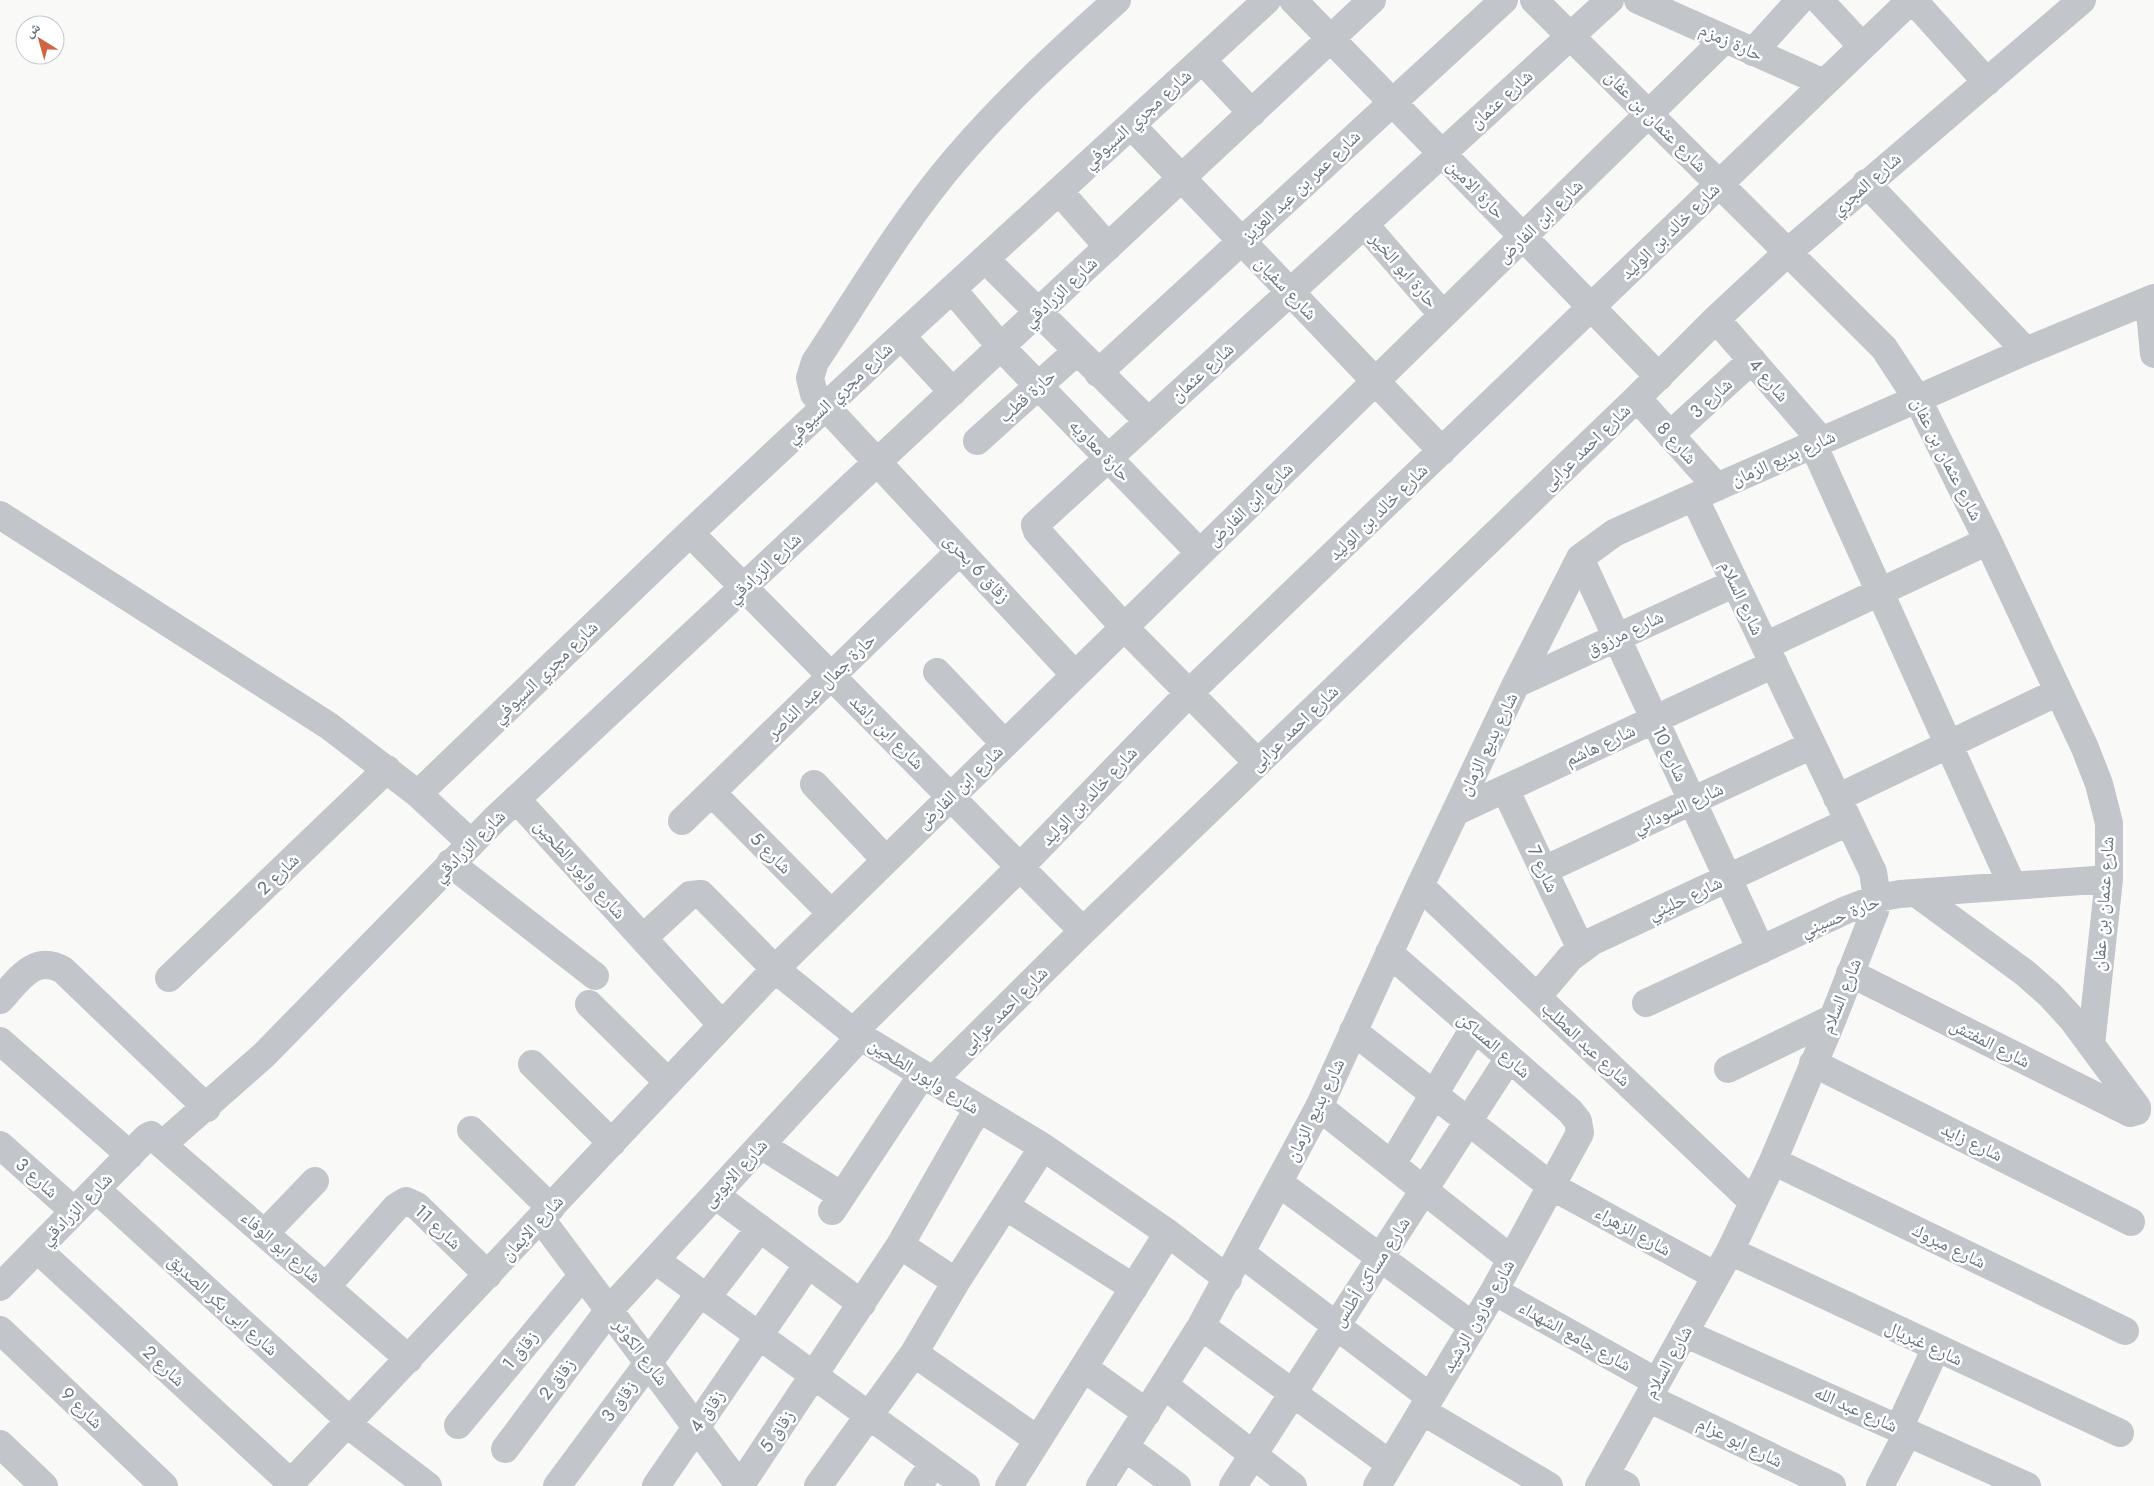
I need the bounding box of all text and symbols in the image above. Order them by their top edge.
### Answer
north arrow [15,15,65,65]
text: ش [20,17,44,42]
street label: حارة زمزم [1695,17,1767,67]
street label: شارع مجري السيوفي [1077,63,1198,176]
street label: شارع عثمان [1463,63,1539,135]
street label: شارع عثمان بن عفان [1599,64,1713,178]
street label: شارع عمر بن عبد العزيز [1235,124,1366,249]
street label: شارع المجري [1825,146,1908,223]
street label: حارة الامين [1441,153,1511,225]
street label: شارع ابن الفارض [1491,173,1589,269]
street label: شارع خالد بن الوليد [1614,177,1726,285]
street label: حارة ابو الخير [1363,226,1444,313]
street label: شارع سفيان [1249,250,1323,326]
street label: شارع الزرادقي [1017,251,1104,335]
street label: شارع مجري السيوفي [779,336,900,451]
street label: شارع عثمان [1164,336,1240,408]
street label: شارع 4 [1743,353,1795,407]
street label: حارة قطب [993,363,1061,429]
street label: شارع 3 [1684,372,1738,424]
street label: شارع عثمان بن عفان [1905,393,1989,525]
street label: شارع احمد عرابى [1536,398,1636,496]
street label: حارة معاويه [1063,413,1137,487]
street label: شارع 8 [1651,416,1703,470]
street label: شارع بديع الزمان [1727,423,1839,493]
street label: شارع ابن الفارض [1201,456,1299,552]
street label: شارع خالد بن الوليد [1322,458,1434,566]
street label: شارع الزرادقي [721,527,808,611]
street label: زقاق 6 بحرى [938,527,1016,609]
street label: شارع السلام [1713,557,1771,639]
street label: شارع مرزوق [1582,604,1668,662]
street label: شارع مجري السيوفي [486,615,605,731]
street label: حارة جمال عبد الناصر [760,627,881,746]
street label: شارع احمد عرابى [1244,679,1344,777]
street label: شارع بديع الزمان [1452,688,1524,800]
street label: شارع ابن راشد [844,689,930,775]
street label: شارع هاشم [1561,717,1639,773]
street label: شارع 10 [1646,722,1694,786]
street label: شارع ابن الفارض [911,739,1009,835]
street label: شارع خالد بن الوليد [1035,740,1143,852]
street label: شارع السوداني [1628,776,1728,842]
street label: شارع الزرادقي [427,804,512,889]
street label: شارع وابور الطحين [528,813,632,925]
street label: شارع 5 [744,826,798,880]
street label: شارع عثمان بن عفان [2085,836,2121,972]
street label: شارع 7 [1521,841,1565,897]
street label: شارع 2 [251,847,305,901]
street label: شارع حليني [1643,869,1727,928]
street label: حارة حسيني [1797,888,1884,945]
street label: شارع السلام [1814,954,1868,1038]
street label: شارع احمد عرابى [954,960,1054,1060]
street label: شارع عبد المطلب [1535,996,1637,1092]
street label: شارع المساكن [1452,1006,1536,1084]
street label: شارع المفتش [1945,1012,2035,1074]
street label: شارع وابور الطحين [863,1031,985,1121]
street label: شارع بديع الزمان [1279,1054,1351,1166]
street label: شارع زايد [1937,1116,2007,1168]
street label: شارع الايوبى [696,1133,774,1213]
street label: شارع 3 [10,1152,64,1204]
street label: شارع الزرادقي [34,1167,119,1252]
street label: شارع الايمان [495,1189,569,1267]
street label: شارع 11 [409,1198,467,1256]
street label: شارع الزهراء [1590,1199,1676,1263]
street label: شارع ابو الوفاء [235,1205,327,1289]
street label: شارع مساكن أطلس [1326,1212,1416,1332]
street label: شارع مبروك [1908,1217,1990,1275]
street label: شارع ابى بكر الصديق [162,1248,284,1362]
street label: شارع هارون الرشيد [1435,1255,1521,1377]
street label: شارع جامع الشهداء [1514,1294,1636,1378]
street label: شارع الكوثر [607,1312,675,1391]
street label: شارع غبريال [1881,1314,1967,1372]
street label: شارع السلام [1637,1321,1699,1403]
street label: زقاق 1 [496,1325,544,1375]
street label: شارع 2 [137,1339,191,1393]
street label: زقاق 2 [533,1353,581,1405]
street label: زقاق 3 [595,1375,643,1427]
street label: شارع عبد الله [1810,1379,1902,1439]
street label: شارع 9 [55,1381,109,1435]
street label: زقاق 4 [683,1384,731,1438]
street label: زقاق 5 [753,1405,801,1457]
street label: شارع ابو عزام [1693,1410,1787,1474]

